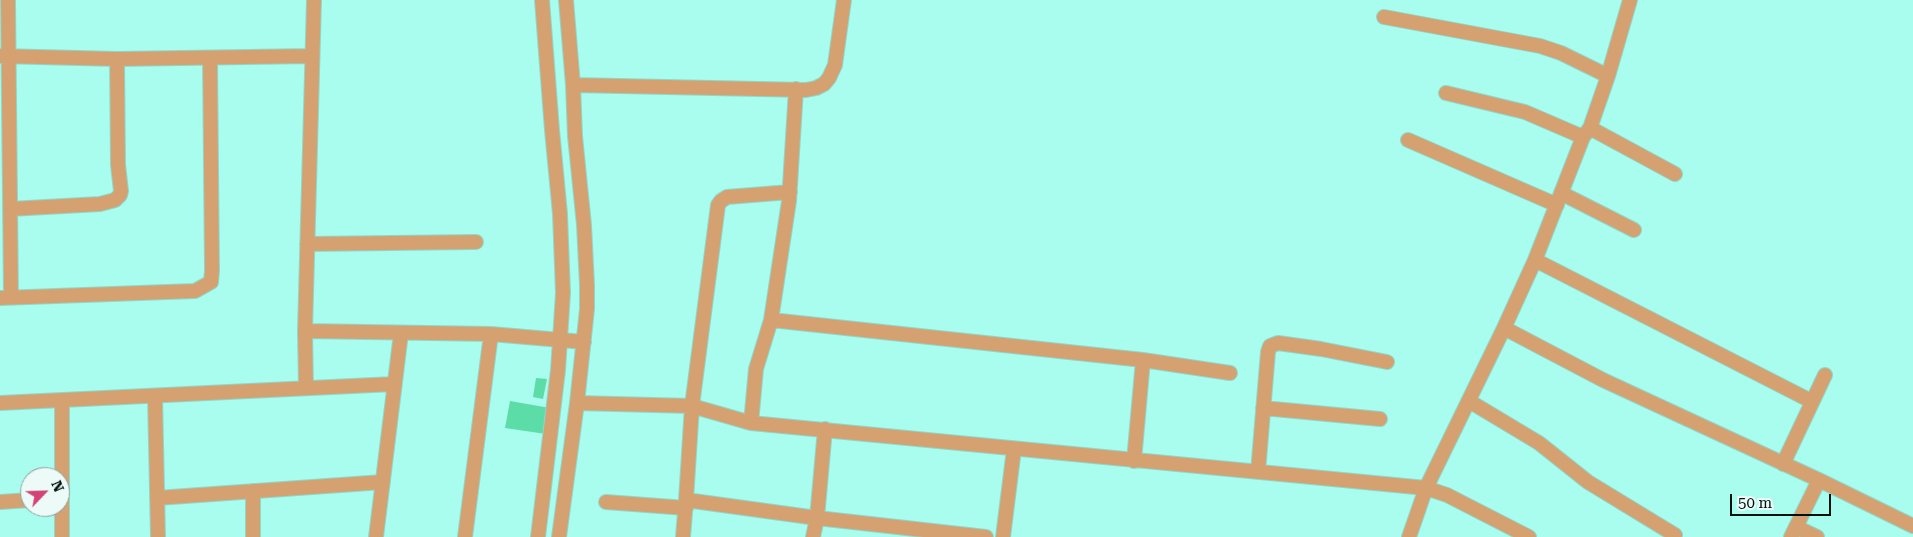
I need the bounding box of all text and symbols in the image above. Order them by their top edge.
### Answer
north arrow [20,467,70,517]
text: N [48,478,67,494]
scale bar [1733,484,1834,516]
text: 50 m [1738,494,1772,512]

